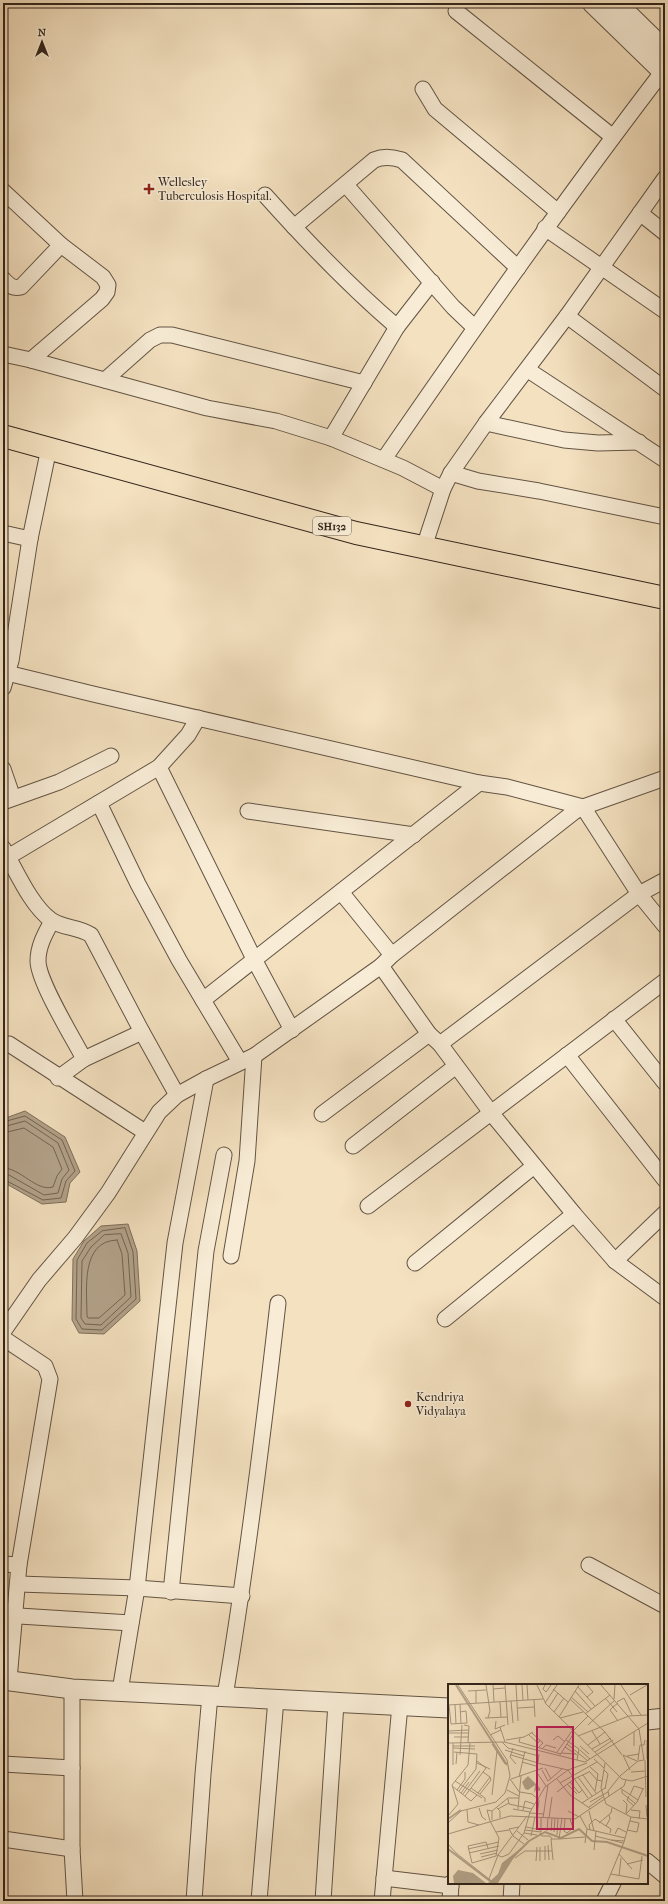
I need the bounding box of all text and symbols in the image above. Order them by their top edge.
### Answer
north arrow [22,22,62,62]
text: N [38,26,47,39]
place label: Wellesley Tuberculosis Hospital. [157,175,271,203]
marker: Wellesley Tuberculosis Hospital. [143,183,155,195]
road number: SH132 [313,517,351,535]
place label: Kendriya Vidyalaya [415,1390,466,1418]
marker: Kendriya Vidyalaya [403,1399,413,1409]
inset map [448,1684,648,1884]

